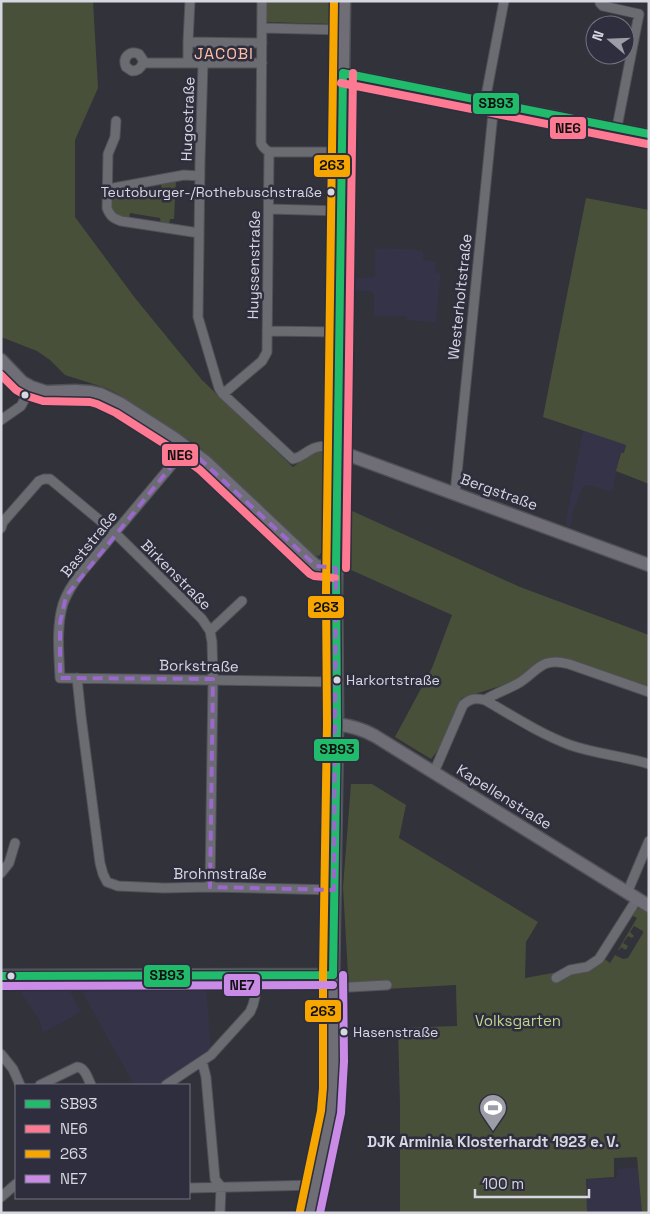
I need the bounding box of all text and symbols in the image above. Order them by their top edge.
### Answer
north arrow [585,15,635,65]
text: N [588,28,608,43]
district label: JACOBI [194,43,254,64]
street label: Hugostraße [177,76,198,162]
line badge: SB93 [472,92,520,115]
text: SB93 [479,94,513,112]
line badge: NE6 [549,116,587,140]
text: NE6 [555,119,581,137]
line badge: 263 [313,154,351,178]
text: 263 [319,156,345,174]
place label: Teutoburger-/Rothebuschstraße [101,183,322,201]
marker: Teutoburger-/Rothebuschstraße [326,187,336,197]
street label: Huyssenstraße [243,210,264,320]
street label: Westerholtstraße [443,233,476,361]
unlabelled marker [20,390,30,400]
line badge: NE6 [161,443,199,467]
text: NE6 [167,446,193,464]
street label: Bergstraße [458,469,540,514]
street label: Baststraße [56,507,121,581]
street label: Birkenstraße [137,535,216,614]
line badge: 263 [307,595,345,619]
text: 263 [313,598,339,616]
street label: Borkstraße [159,655,239,676]
place label: Harkortstraße [346,671,440,689]
marker: Harkortstraße [332,675,342,685]
line badge: SB93 [313,738,360,762]
text: SB93 [320,740,354,758]
street label: Kapellenstraße [453,760,555,833]
street label: Brohmstraße [173,864,267,883]
line badge: SB93 [143,964,191,988]
text: SB93 [150,966,184,984]
unlabelled marker [6,971,16,981]
line badge: NE7 [223,973,261,997]
text: NE7 [230,976,255,994]
line badge: 263 [304,999,342,1023]
text: 263 [310,1002,336,1020]
park label: Volksgarten [475,1011,561,1030]
place label: Hasenstraße [353,1023,438,1041]
marker: Hasenstraße [339,1027,349,1037]
legend [15,1084,190,1199]
sports icon: DJK Arminia Klosterhardt 1923 e. V. [478,1093,508,1132]
text: SB93 [60,1094,97,1113]
text: NE6 [60,1119,88,1138]
place label: DJK Arminia Klosterhardt 1923 e. V. [367,1132,619,1151]
text: 263 [60,1144,87,1163]
scale bar [475,1166,589,1198]
text: NE7 [60,1169,87,1188]
text: 100 m [482,1174,524,1193]

